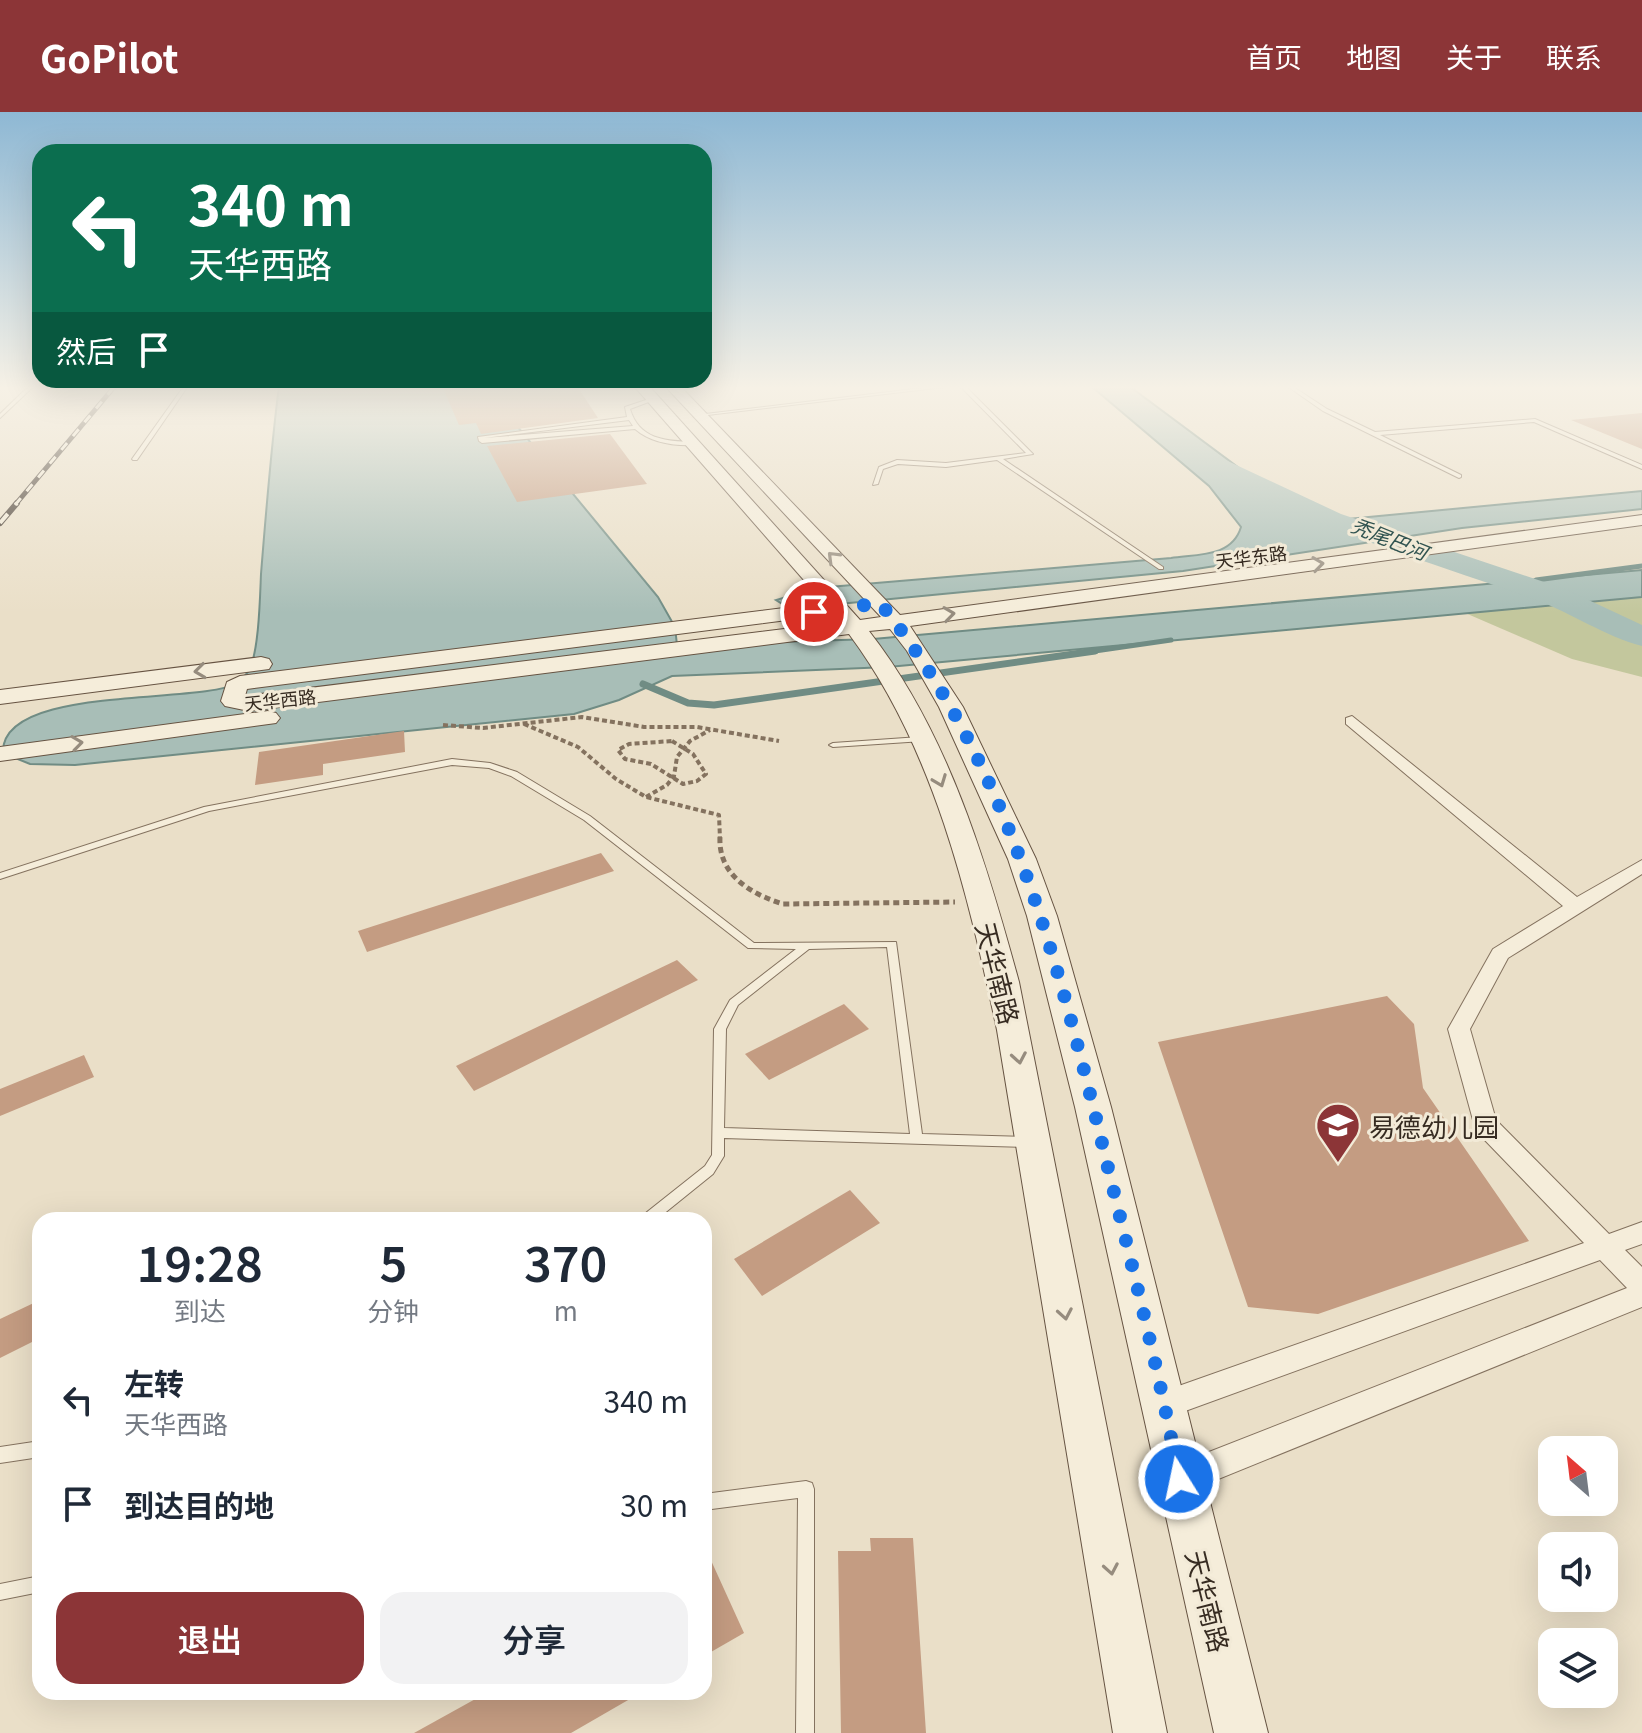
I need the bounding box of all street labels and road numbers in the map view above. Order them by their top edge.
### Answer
street label: 天华东路 [1214,539,1288,573]
street label: 天华西路 [243,682,317,716]
street label: 天华南路 [968,918,1030,1028]
street label: 天华南路 [1178,1546,1240,1656]

